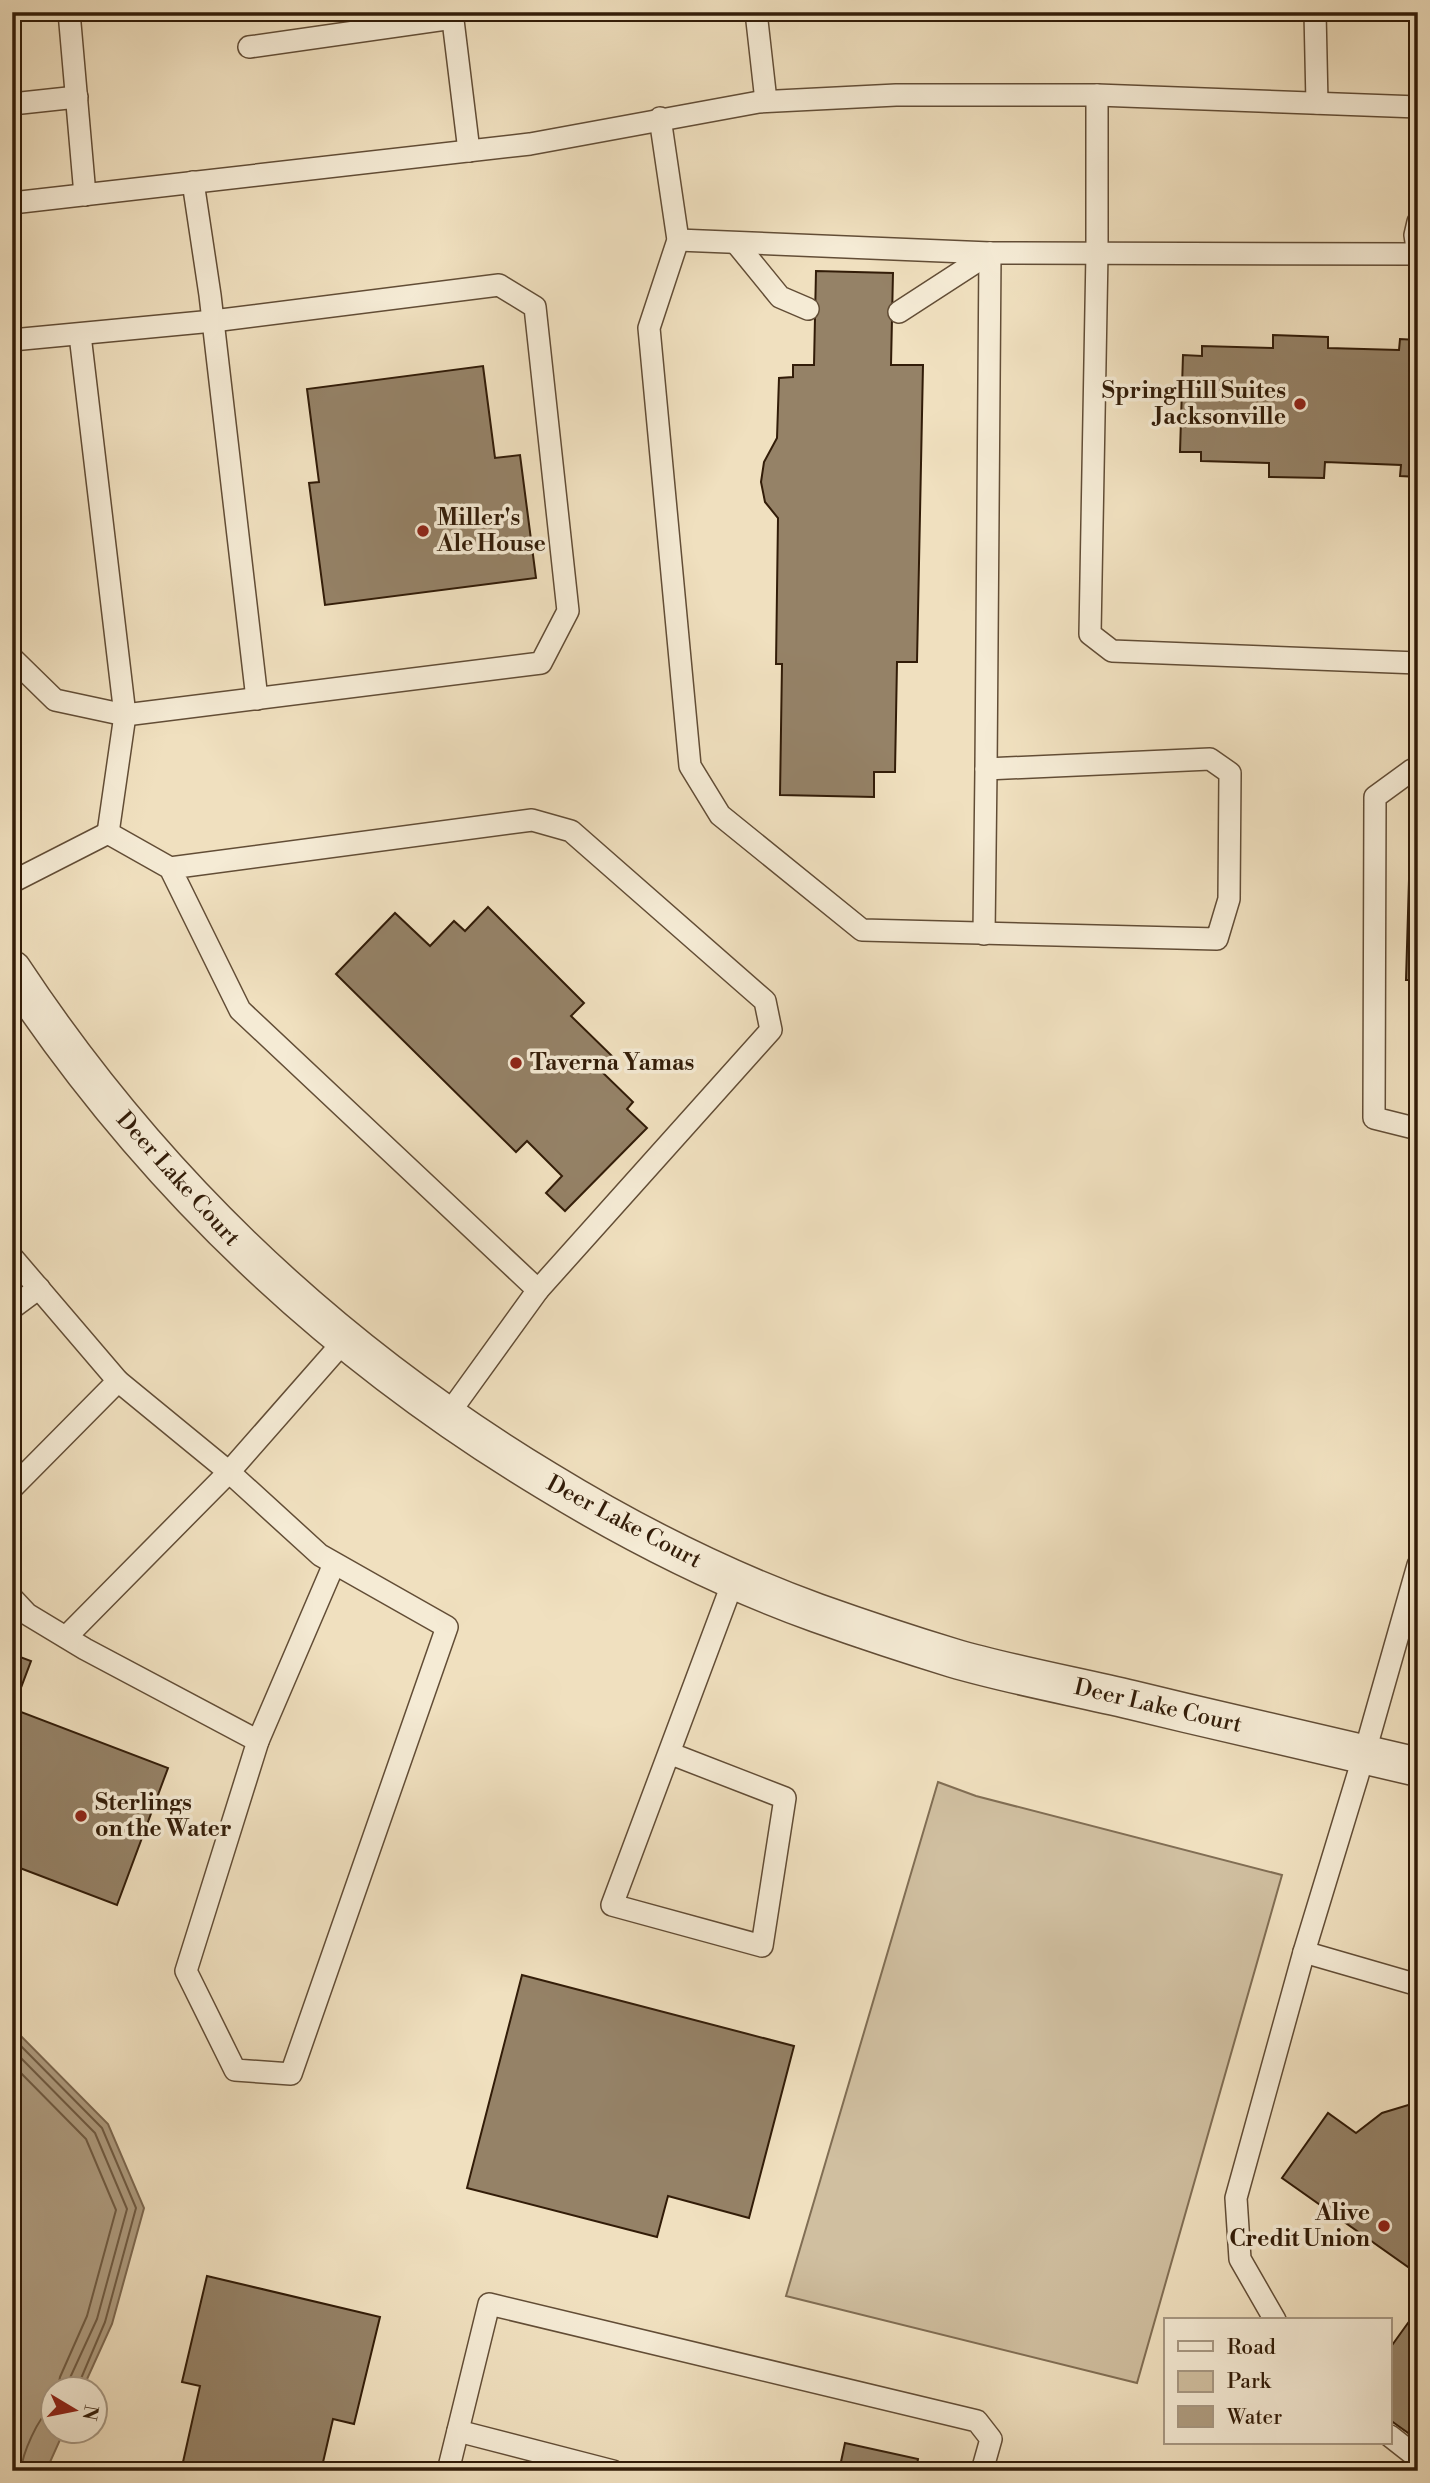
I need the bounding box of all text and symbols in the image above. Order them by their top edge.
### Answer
place label: SpringHill Suites Jacksonville [1102,377,1286,431]
marker: SpringHill Suites Jacksonville [1292,396,1308,412]
place label: Miller's Ale House [436,504,546,558]
marker: Miller's Ale House [415,523,431,539]
place label: Taverna Yamas [530,1049,694,1077]
marker: Taverna Yamas [508,1055,524,1071]
street label: Deer Lake Court [110,1106,246,1252]
street label: Deer Lake Court [542,1469,706,1575]
street label: Deer Lake Court [1071,1673,1245,1739]
place label: Sterlings on the Water [95,1789,232,1843]
marker: Sterlings on the Water [73,1808,89,1824]
place label: Alive Credit Union [1229,2199,1370,2253]
marker: Alive Credit Union [1376,2218,1392,2234]
legend [1164,2318,1392,2444]
text: Road [1227,2335,1276,2361]
text: Park [1227,2369,1272,2395]
north arrow [38,2374,108,2444]
text: N [77,2403,103,2422]
text: Water [1226,2405,1282,2431]

